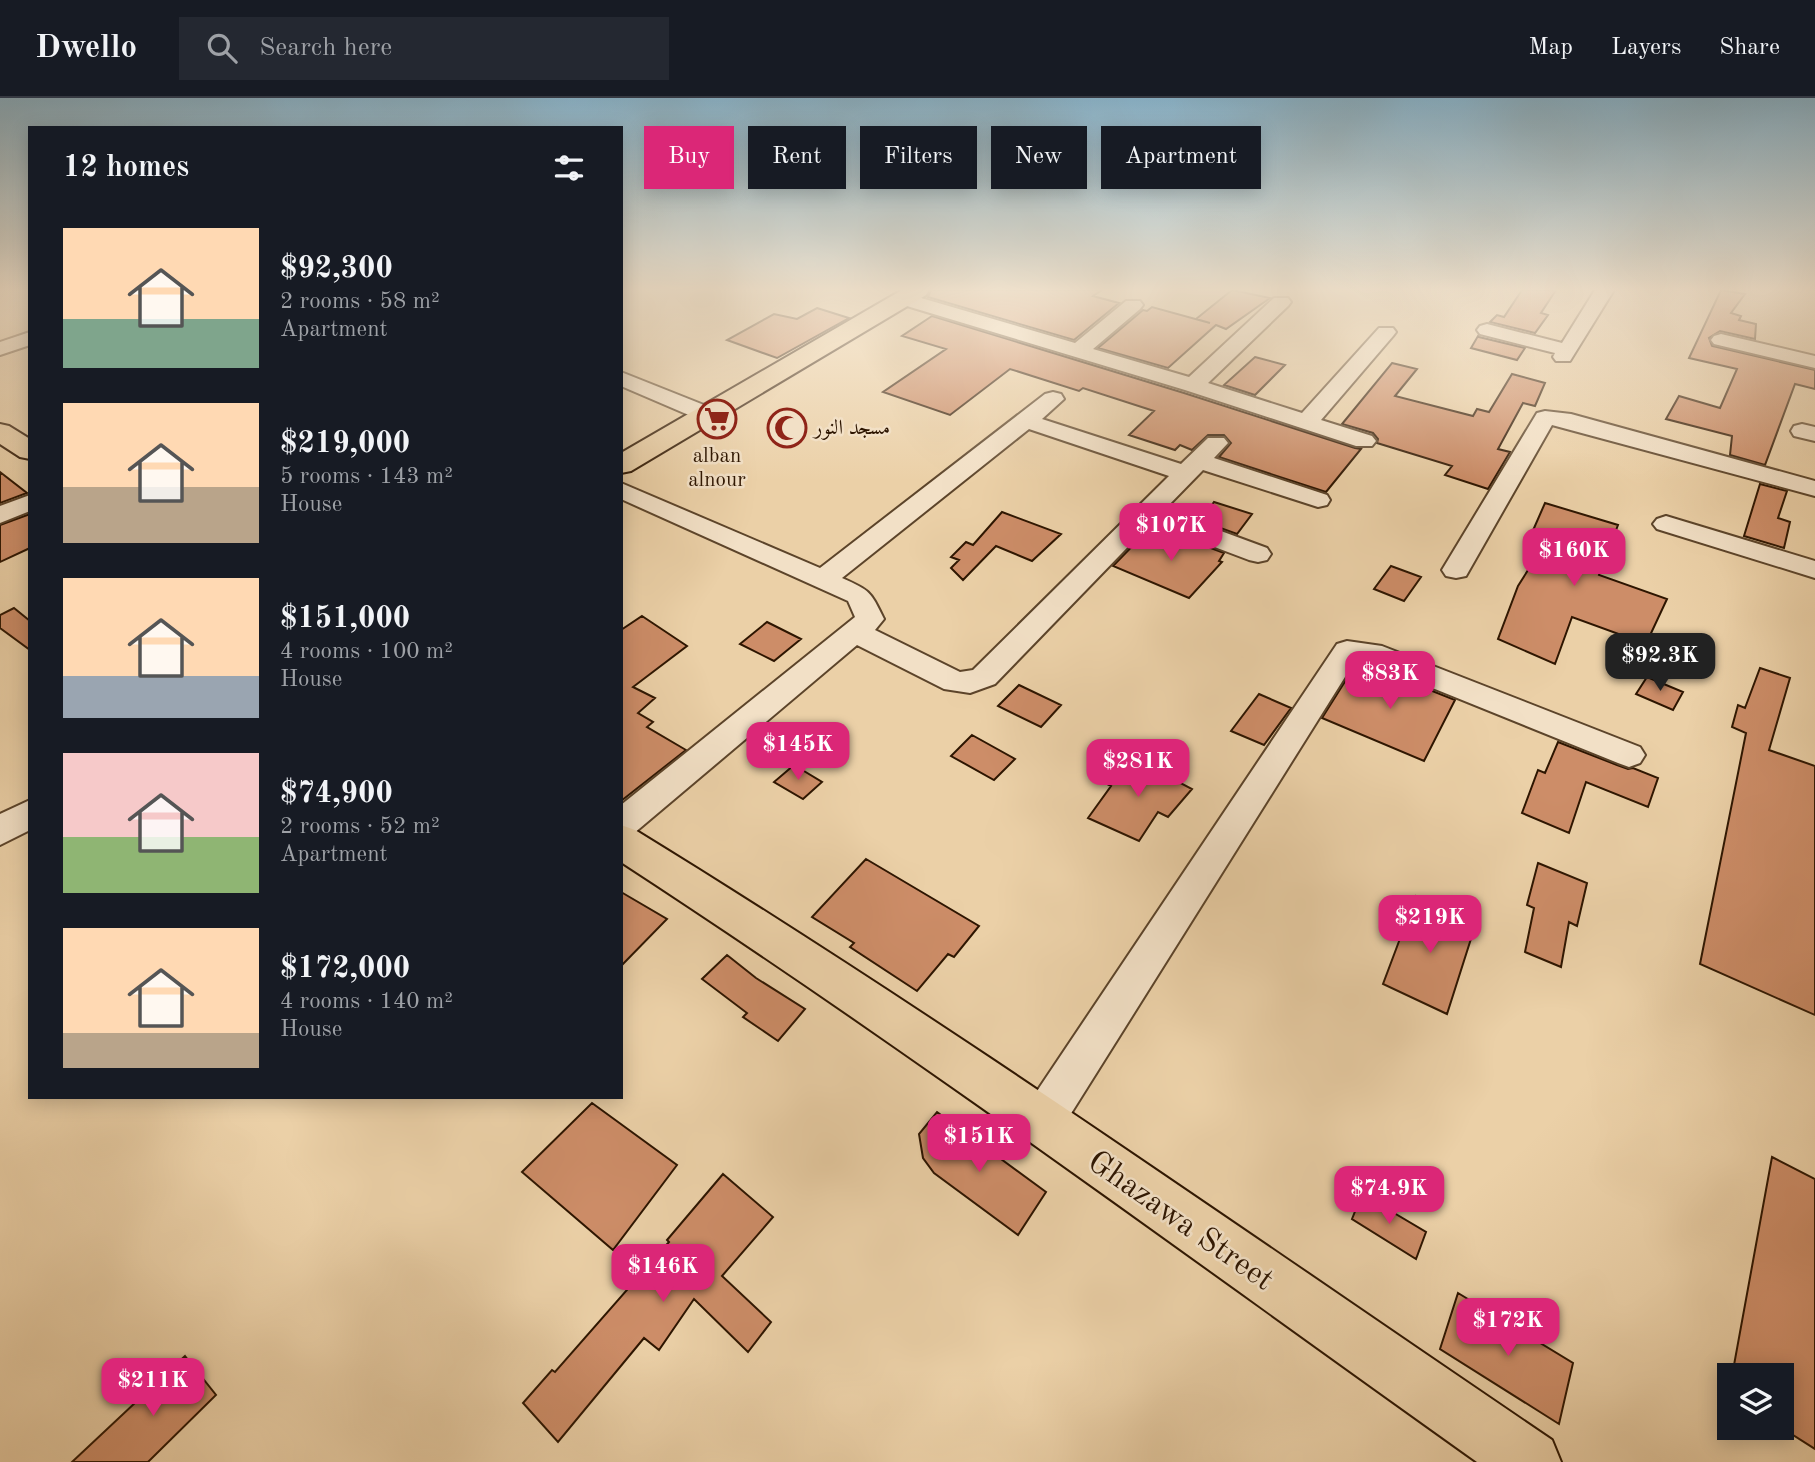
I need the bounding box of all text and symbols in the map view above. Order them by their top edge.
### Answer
search box [179,17,669,80]
icon: search [203,29,241,67]
text: Dwello [35,32,137,65]
text: Search here [259,35,392,61]
text: Map [1529,36,1573,60]
text: Layers [1611,36,1681,60]
text: Share [1719,36,1780,60]
chip: Buy [644,126,734,189]
chip: Rent [748,126,846,189]
chip: Filters [860,126,977,189]
chip: New [991,126,1087,189]
chip: Apartment [1101,126,1261,189]
icon: filters [550,149,588,187]
text: 12 homes [63,153,189,183]
text: $92,300 [280,254,393,284]
icon: home [119,256,203,340]
text: 2 rooms · 58 m² [280,290,440,313]
text: Apartment [280,318,388,341]
supermarket icon: alban alnour [696,398,738,440]
mosque icon: مسجد النور [766,407,808,449]
place label: مسجد النور [812,418,890,440]
text: $219,000 [280,429,410,459]
icon: home [119,431,203,515]
place label: alban alnour [688,446,746,491]
text: 5 rooms · 143 m² [280,465,453,488]
text: House [280,493,342,516]
pin: $107K [1122,504,1220,563]
text: $107K [1135,514,1207,537]
pin: $160K [1525,528,1623,588]
text: $160K [1538,539,1610,562]
text: $151,000 [280,604,410,634]
icon: home [119,606,203,690]
pin: $92.3K [1603,634,1717,693]
text: 4 rooms · 100 m² [280,640,453,663]
text: $92.3K [1621,644,1699,667]
pin: $83K [1349,652,1431,711]
text: $83K [1361,662,1419,685]
text: House [280,668,342,691]
pin: $145K [749,722,847,782]
text: $145K [762,733,834,756]
pin: $281K [1089,740,1187,799]
text: $281K [1102,750,1174,773]
text: $74,900 [280,779,393,809]
icon: home [119,781,203,865]
text: 2 rooms · 52 m² [280,815,440,838]
text: Apartment [280,843,388,866]
pin: $219K [1381,896,1479,955]
text: $219K [1394,906,1466,929]
text: $172,000 [280,954,410,984]
icon: home [119,956,203,1040]
text: 4 rooms · 140 m² [280,990,453,1013]
text: House [280,1018,342,1041]
pin: $151K [930,1114,1028,1174]
text: $151K [943,1125,1015,1148]
street label: Ghazawa Street [1081,1146,1279,1298]
pin: $74.9K [1332,1166,1446,1226]
text: $74.9K [1350,1177,1428,1200]
pin: $146K [614,1244,712,1304]
text: $146K [627,1255,699,1278]
pin: $172K [1459,1298,1557,1358]
text: $172K [1472,1309,1544,1332]
pin: $211K [104,1358,202,1418]
map controls [1717,1363,1794,1440]
button: layers [1717,1363,1794,1440]
text: $211K [117,1369,189,1392]

